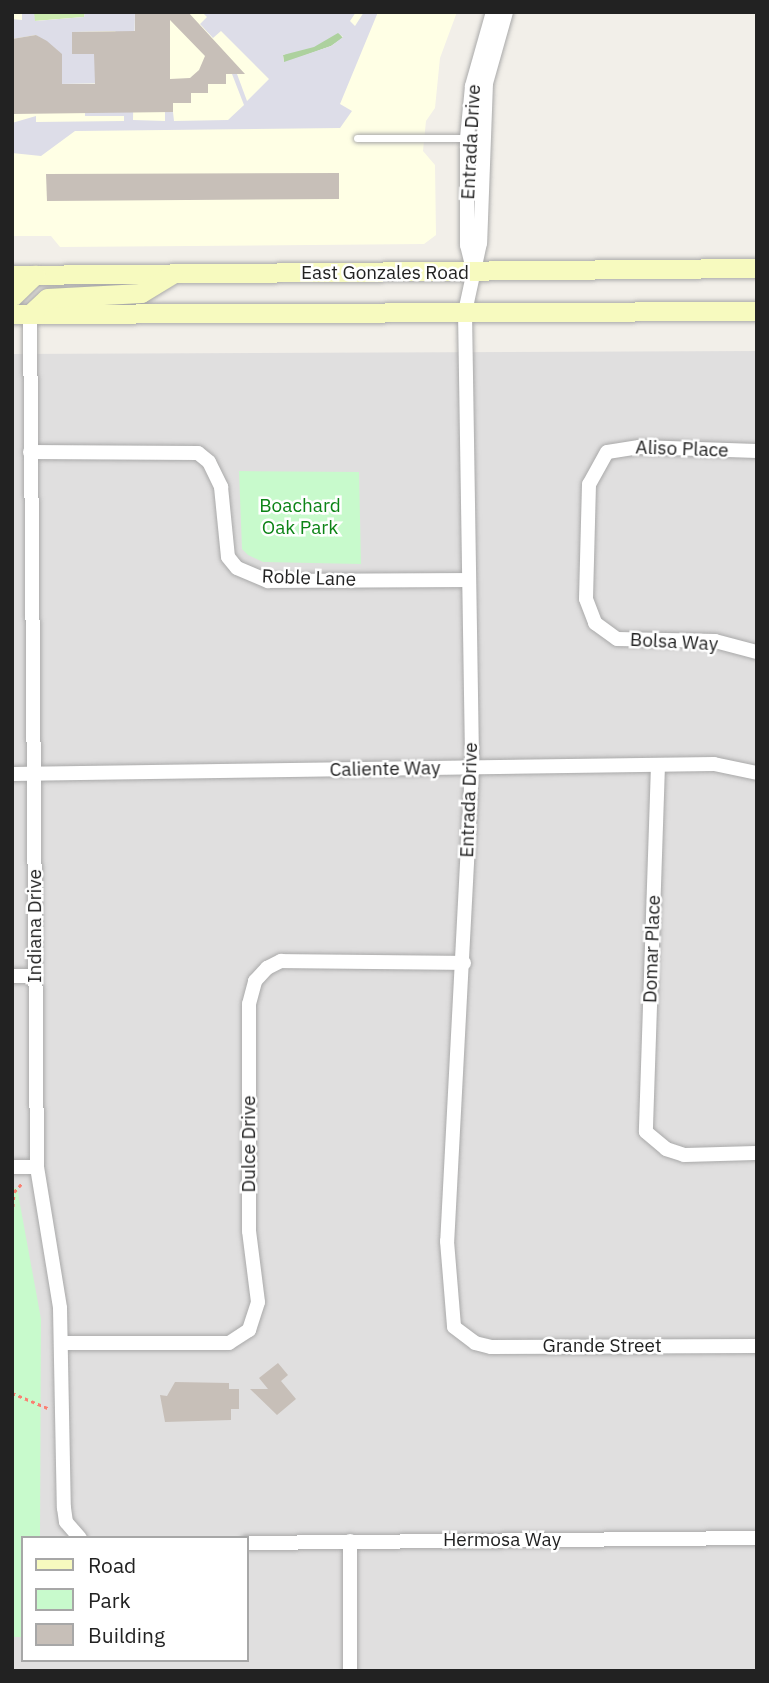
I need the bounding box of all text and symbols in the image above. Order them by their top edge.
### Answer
street label: Entrada Drive [457,84,485,200]
street label: East Gonzales Road [301,262,469,284]
street label: Aliso Place [635,436,729,462]
park label: Boachard Oak Park [259,495,341,539]
street label: Roble Lane [261,565,357,591]
street label: Bolsa Way [629,628,719,656]
street label: Entrada Drive [456,742,482,858]
street label: Caliente Way [329,757,441,781]
street label: Indiana Drive [24,869,46,983]
street label: Domar Place [639,894,665,1004]
street label: Dulce Drive [238,1095,260,1193]
street label: Grande Street [542,1335,662,1357]
street label: Hermosa Way [443,1529,561,1551]
legend [21,1536,248,1662]
text: Road [88,1551,136,1579]
text: Park [88,1586,131,1614]
text: Building [88,1621,165,1649]

